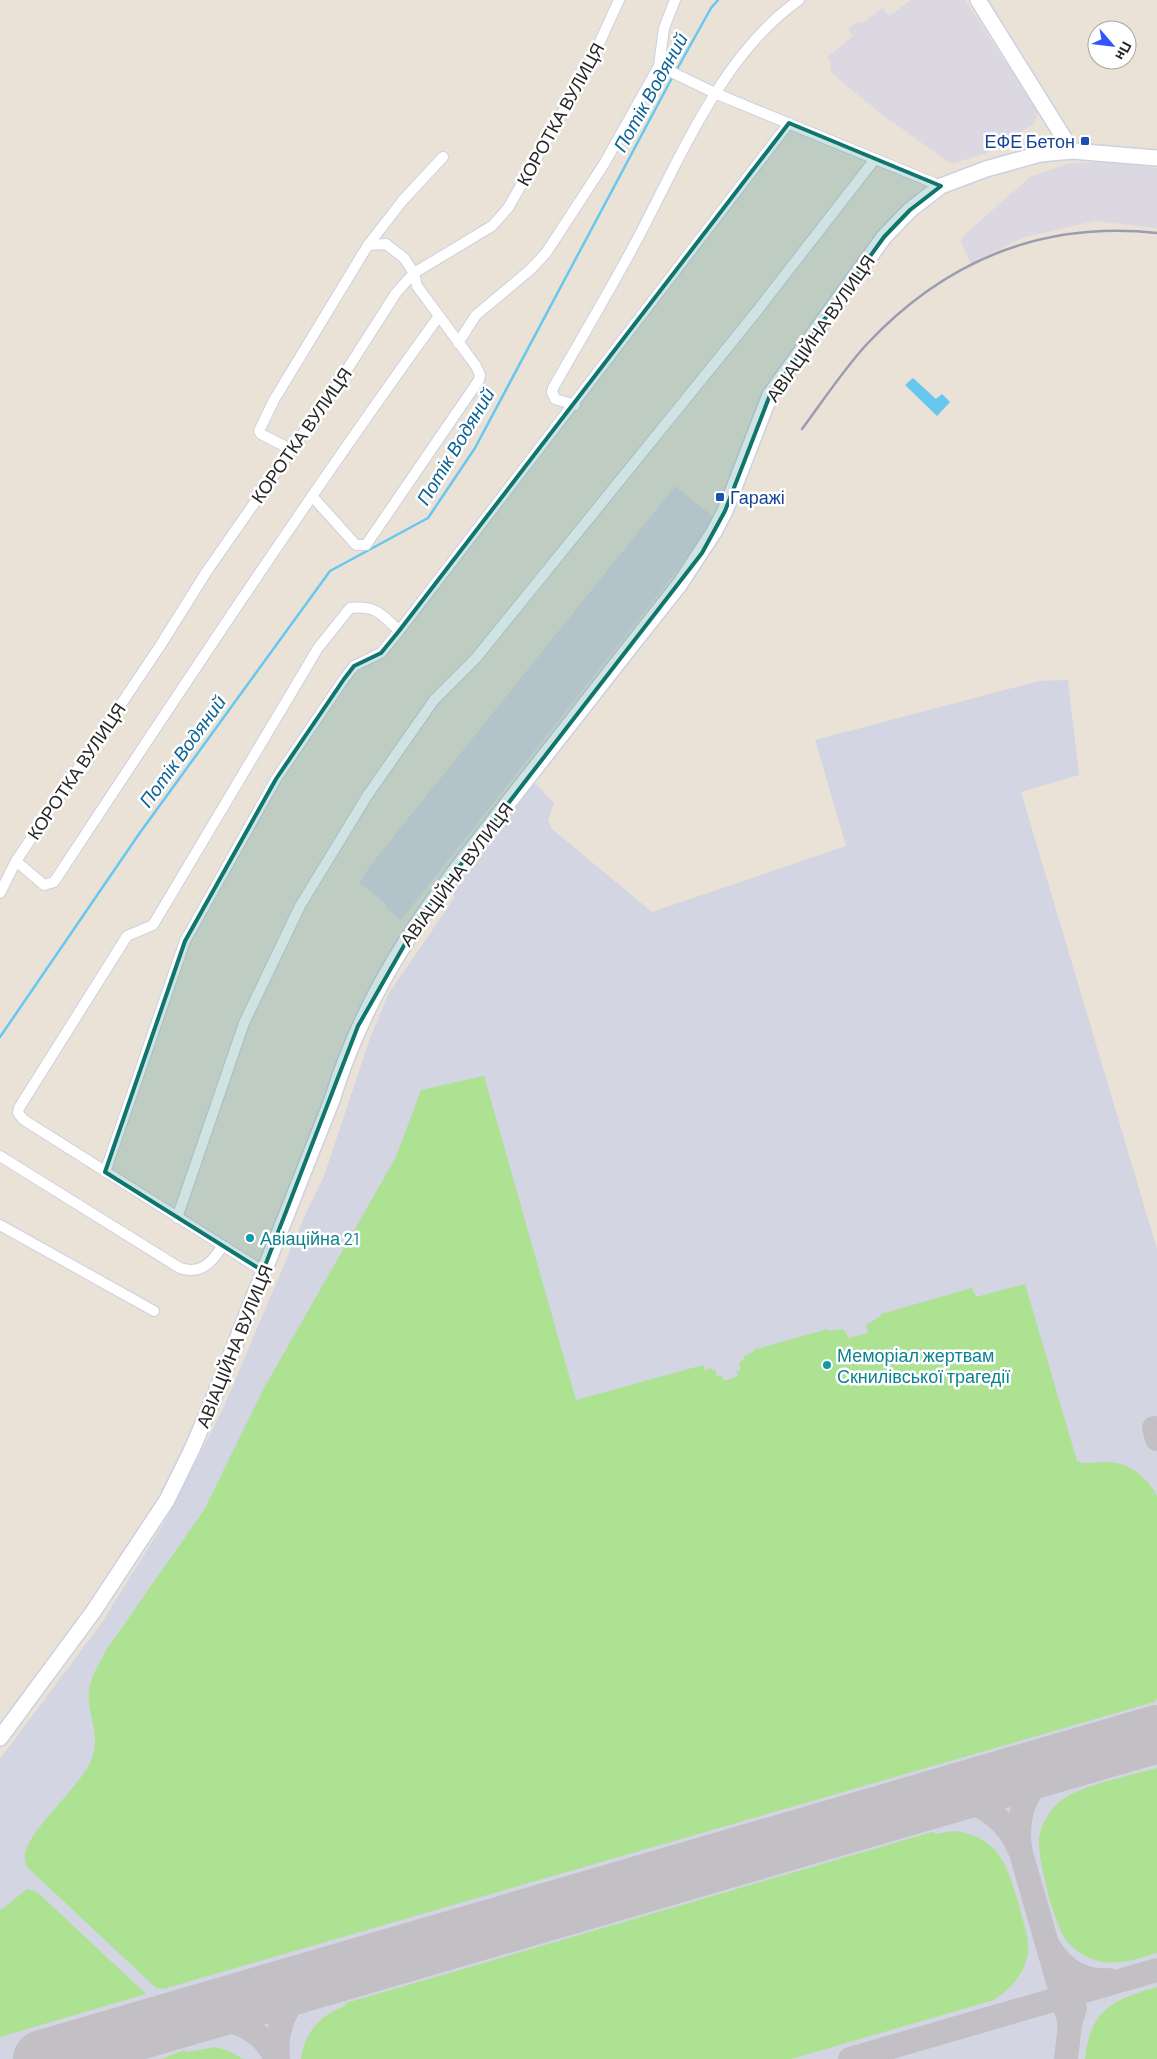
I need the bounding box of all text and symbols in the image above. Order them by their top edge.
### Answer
north arrow [1087,20,1137,70]
water label: Потік Водяний [608,28,692,156]
street label: КОРОТКА ВУЛИЦЯ [512,39,608,189]
text: Пн [1112,39,1136,64]
place label: ЕФЕ Бетон [984,130,1075,152]
marker: ЕФЕ Бетон [1079,135,1091,147]
street label: АВІАЦІЙНА ВУЛИЦЯ [761,250,879,406]
street label: КОРОТКА ВУЛИЦЯ [246,363,356,507]
water label: Потік Водяний [411,383,499,509]
place label: Гаражі [730,486,785,508]
marker: Гаражі [714,491,726,503]
water label: Потік Водяний [134,690,231,811]
street label: КОРОТКА ВУЛИЦЯ [22,698,130,844]
street label: АВІАЦІЙНА ВУЛИЦЯ [395,798,517,950]
place label: Авіаційна 21 [260,1227,359,1249]
marker: Авіаційна 21 [244,1232,256,1244]
street label: АВІАЦІЙНА ВУЛИЦЯ [191,1261,277,1431]
place label: Меморіал жертвам Скнилівської трагедії [837,1344,1010,1387]
marker: Меморіал жертвам Скнилівської трагедії [821,1359,833,1371]

